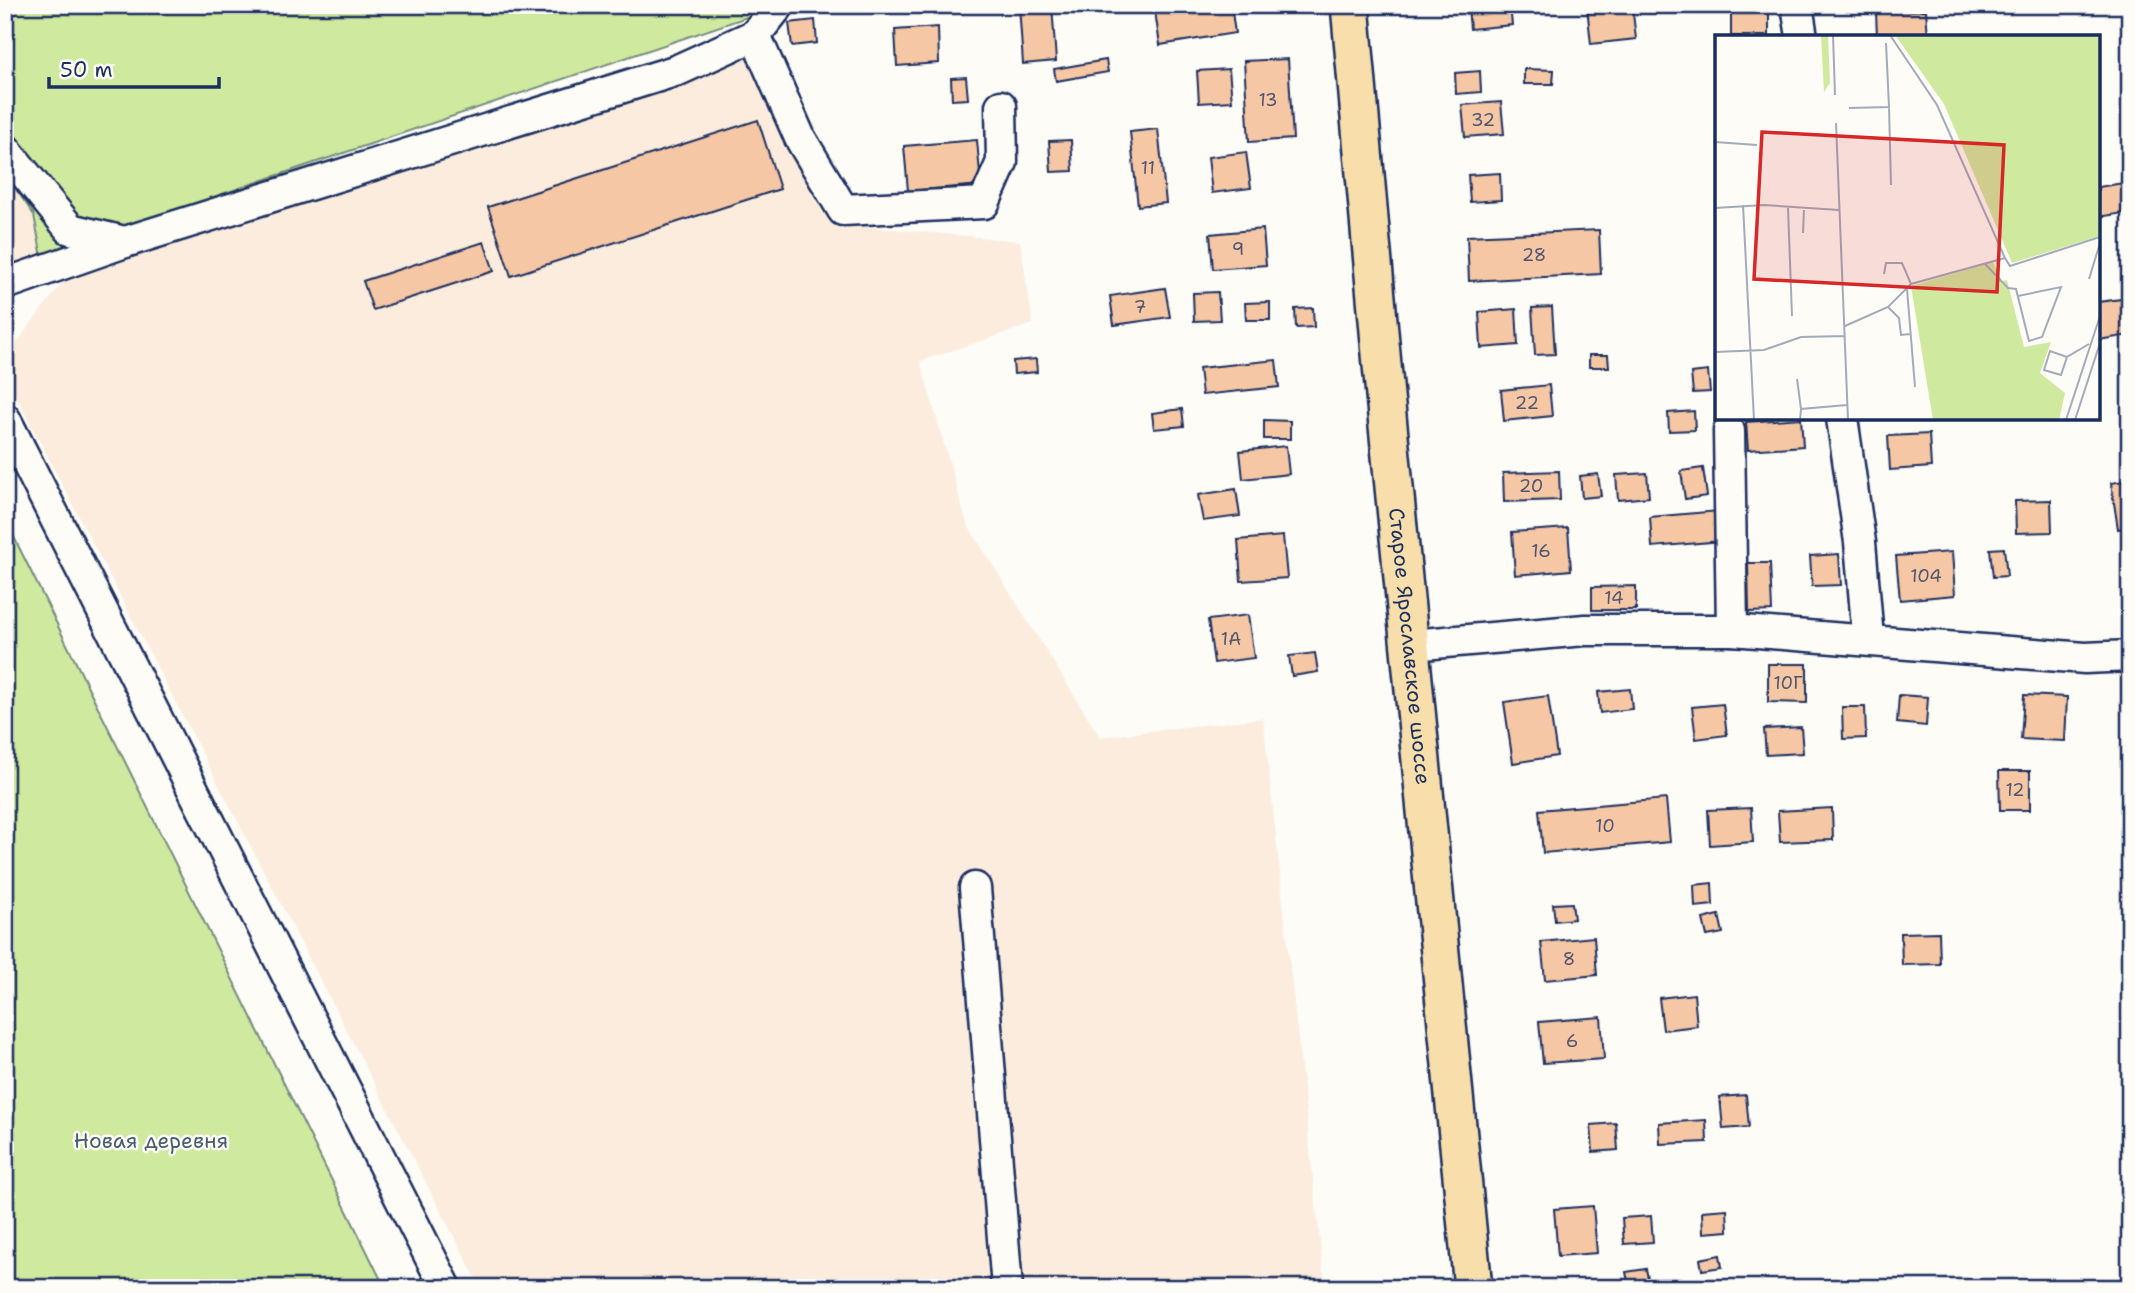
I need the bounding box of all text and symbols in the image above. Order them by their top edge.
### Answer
inset map [1715,35,2100,420]
scale bar [49,46,219,90]
text: 50 m [60,56,113,84]
house number: 13 [1258,88,1278,112]
house number: 32 [1471,108,1495,132]
house number: 11 [1141,156,1155,180]
house number: 9 [1232,237,1244,261]
house number: 28 [1522,243,1546,267]
house number: 7 [1134,295,1146,319]
house number: 22 [1515,391,1539,415]
house number: 20 [1519,474,1543,498]
street label: Старое Ярославское шоссе [1382,506,1437,786]
house number: 16 [1531,539,1551,563]
house number: 104 [1910,564,1942,588]
house number: 14 [1604,586,1624,610]
house number: 1А [1221,627,1241,651]
house number: 10Г [1773,671,1803,695]
house number: 12 [2005,778,2025,802]
house number: 10 [1595,814,1615,838]
house number: 8 [1563,947,1575,971]
house number: 6 [1566,1029,1578,1053]
park label: Новая деревня [74,1127,228,1155]

